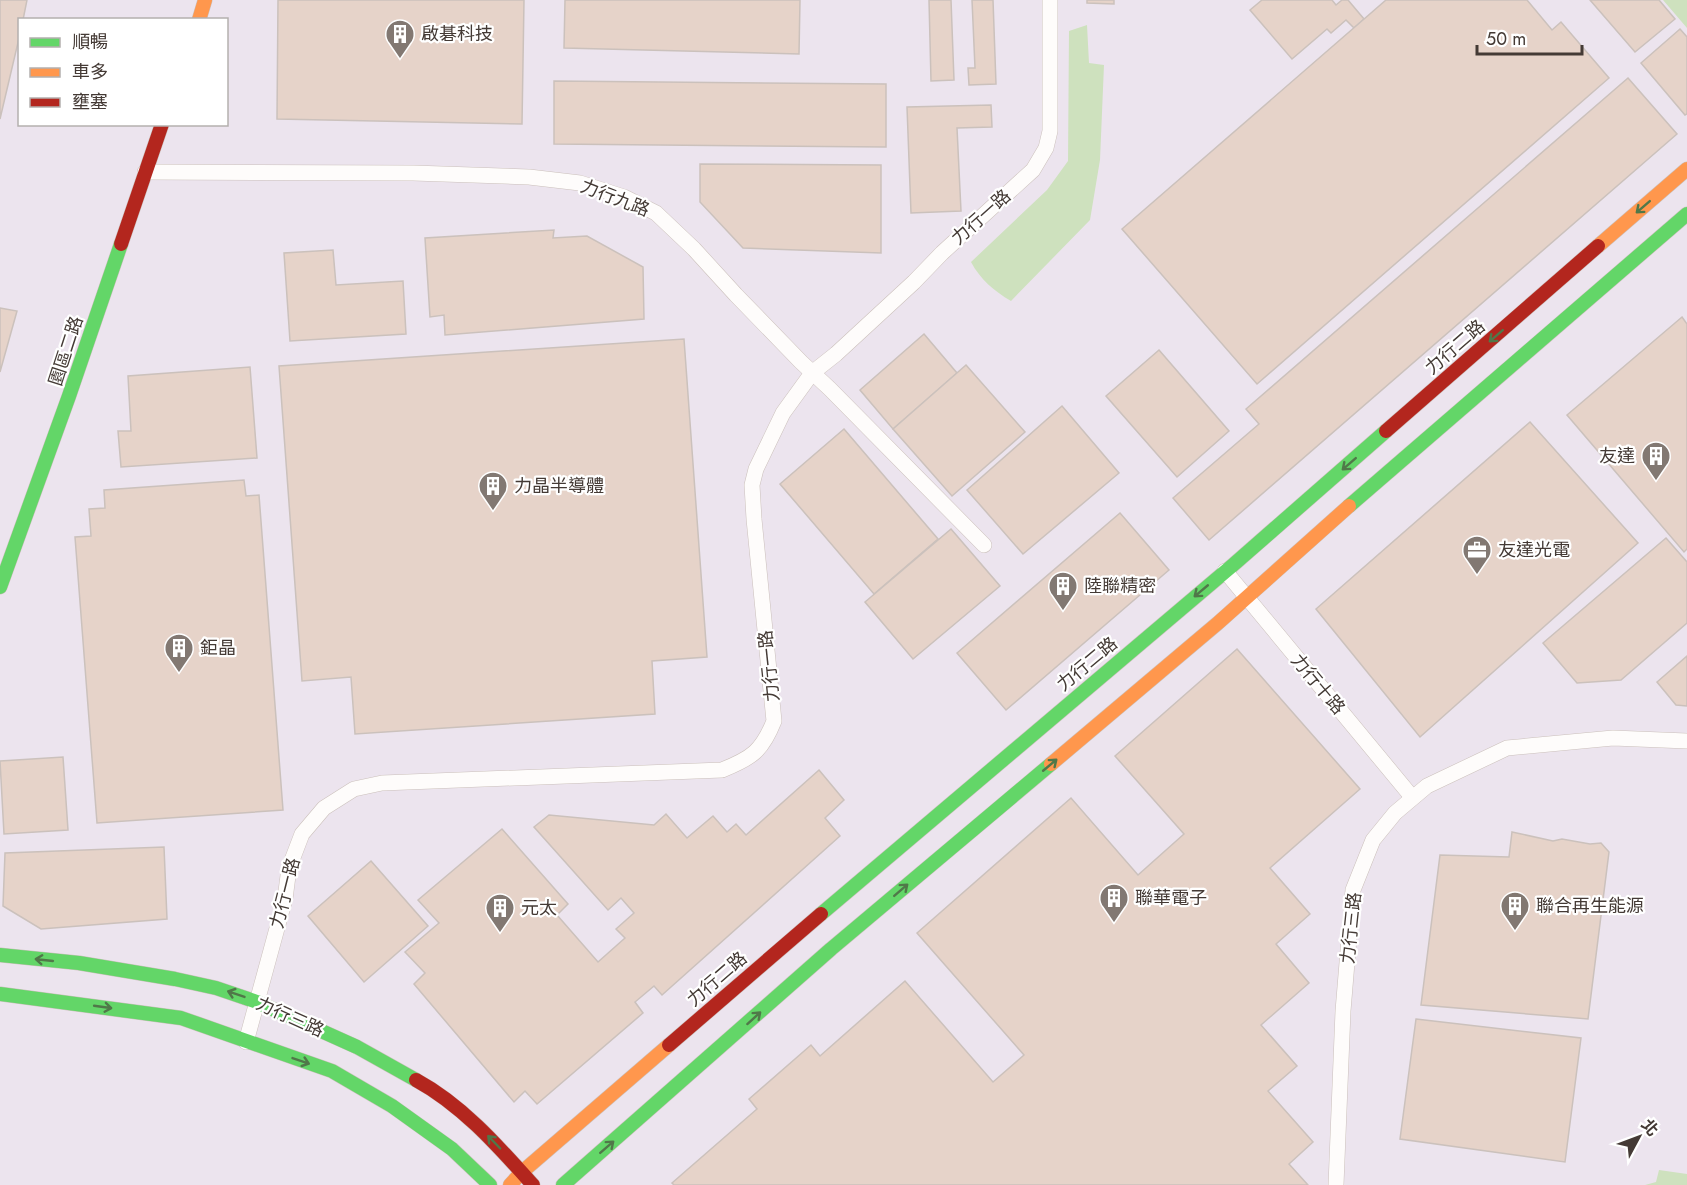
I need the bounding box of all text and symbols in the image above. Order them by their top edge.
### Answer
legend [18,18,228,126]
building icon: 啟碁科技 [384,18,416,60]
scale bar [1477,18,1582,56]
place label: 啟碁科技 [421,21,493,47]
text: 50 m [1486,26,1526,52]
text: 順暢 [72,29,108,55]
text: 車多 [72,59,108,85]
text: 壅塞 [72,89,108,115]
street label: 力行九路 [577,173,653,223]
street label: 力行一路 [946,183,1016,251]
one-way arrow [1635,201,1651,214]
street label: 園區二路 [43,313,89,389]
street label: 力行二路 [1419,314,1491,380]
one-way arrow [1488,329,1504,342]
building icon: 友達 [1640,440,1672,482]
place label: 友達 [1599,443,1635,469]
one-way arrow [1342,457,1357,471]
building icon: 力晶半導體 [477,470,509,512]
place label: 力晶半導體 [514,473,604,499]
office icon: 友達光電 [1461,534,1493,576]
place label: 友達光電 [1498,537,1570,563]
building icon: 陸聯精密 [1047,570,1079,612]
place label: 陸聯精密 [1084,573,1156,599]
one-way arrow [1194,584,1209,598]
street label: 力行一路 [752,629,786,703]
street label: 力行二路 [1051,631,1123,697]
building icon: 鉅晶 [163,632,195,674]
place label: 鉅晶 [200,635,236,661]
street label: 力行十路 [1285,648,1351,720]
one-way arrow [1042,758,1058,771]
street label: 力行一路 [264,855,306,931]
building icon: 聯華電子 [1098,882,1130,924]
one-way arrow [893,884,909,897]
place label: 聯華電子 [1135,885,1207,911]
building icon: 聯合再生能源 [1499,890,1531,932]
street label: 力行三路 [1334,891,1368,965]
building icon: 元太 [484,892,516,934]
place label: 聯合再生能源 [1536,893,1644,919]
place label: 元太 [521,895,557,921]
street label: 力行二路 [681,946,753,1012]
one-way arrow [35,954,54,965]
one-way arrow [227,988,245,999]
street label: 力行三路 [252,990,328,1044]
one-way arrow [93,1002,112,1013]
one-way arrow [746,1011,761,1025]
one-way arrow [291,1056,310,1067]
north arrow [1609,1107,1669,1167]
text: 北 [1636,1114,1664,1141]
one-way arrow [487,1135,501,1150]
one-way arrow [599,1140,614,1154]

